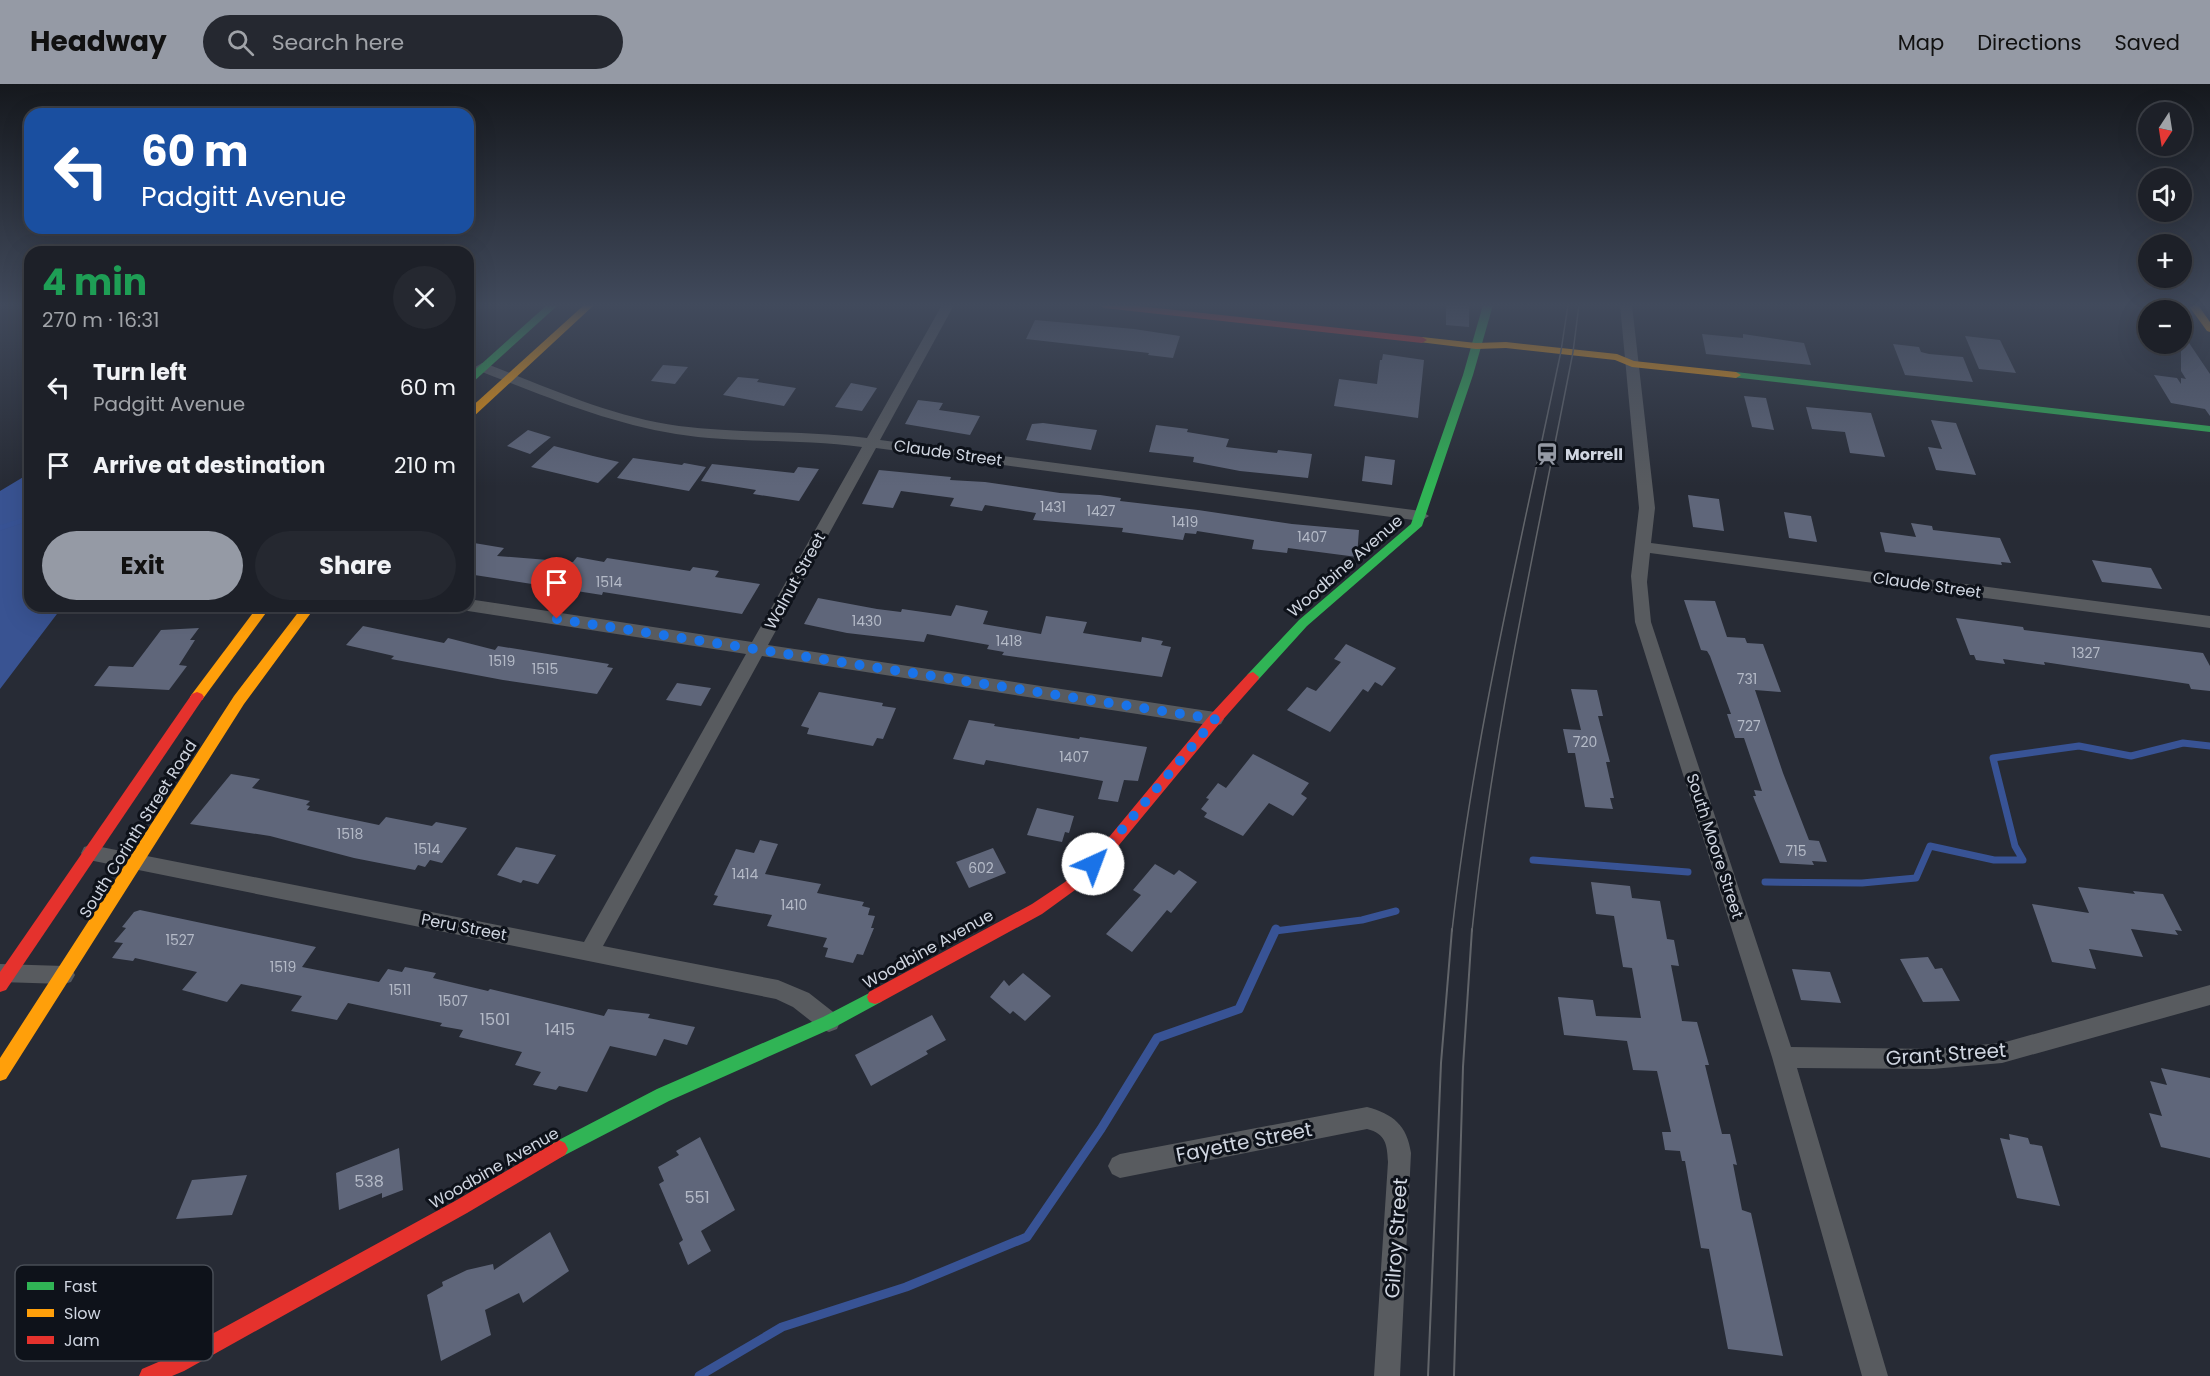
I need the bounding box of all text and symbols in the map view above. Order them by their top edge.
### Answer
search box [203,15,623,69]
text: Headway [30,22,167,61]
icon: search [224,26,257,59]
text: Search here [272,27,404,58]
text: Map [1898,28,1944,57]
text: Directions [1977,28,2081,57]
text: Saved [2114,28,2180,57]
north arrow [2138,102,2192,156]
map controls [2138,102,2192,354]
text: 60 m [141,122,249,181]
icon: left [42,132,120,210]
button: sound [2138,168,2192,222]
text: Padgitt Avenue [141,178,346,215]
button: + [2138,234,2192,288]
text: 4 min [42,257,147,308]
button: close [393,266,456,329]
button: − [2138,300,2192,354]
text: 270 m · 16:31 [42,306,159,334]
text: Turn left [93,357,187,388]
icon: left [42,371,75,404]
text: 60 m [400,372,456,403]
text: Padgitt Avenue [93,390,245,418]
street label: Claude Street [892,434,1004,472]
station icon: Morrell [1534,441,1560,467]
place label: Morrell [1565,443,1623,466]
icon: arrive [42,449,75,482]
text: Arrive at destination [93,450,325,481]
text: 210 m [394,450,456,481]
house number: 1431 [1040,497,1066,517]
house number: 1427 [1087,501,1116,521]
street label: Woodbine Avenue [1282,509,1408,623]
house number: 1419 [1172,512,1198,532]
house number: 1407 [1297,527,1327,547]
street label: Walnut Street [759,528,831,634]
button: Exit [42,531,243,600]
button: Share [255,531,456,600]
pin [531,557,582,619]
icon: arrive [540,566,573,599]
street label: Claude Street [1871,566,1983,604]
house number: 1514 [596,572,622,592]
house number: 1430 [852,611,882,631]
house number: 1418 [996,631,1022,651]
house number: 1327 [2072,643,2101,663]
house number: 1519 [489,651,515,671]
house number: 1515 [532,659,558,679]
house number: 731 [1737,669,1757,689]
house number: 727 [1737,716,1761,736]
house number: 720 [1573,732,1597,752]
street label: South Corinth Street Road [74,736,202,922]
house number: 1407 [1059,747,1089,767]
street label: South Moore Street [1681,770,1749,922]
house number: 1518 [337,824,363,844]
position arrow [1061,832,1125,896]
house number: 1514 [414,839,440,859]
house number: 715 [1786,841,1806,861]
house number: 602 [968,858,994,878]
house number: 1414 [732,864,758,884]
house number: 1410 [781,895,807,915]
street label: Woodbine Avenue [858,903,998,994]
street label: Peru Street [419,907,509,947]
house number: 1527 [166,930,195,950]
house number: 1519 [270,957,296,977]
house number: 1511 [389,980,411,1000]
house number: 1507 [438,991,468,1011]
house number: 1501 [480,1008,510,1031]
house number: 1415 [545,1018,575,1041]
street label: Grant Street [1885,1036,2007,1072]
street label: Fayette Street [1174,1115,1314,1169]
street label: Woodbine Avenue [425,1121,563,1215]
house number: 538 [354,1170,384,1193]
street label: Gilroy Street [1378,1177,1414,1299]
house number: 551 [684,1186,710,1209]
legend [15,1265,213,1361]
text: Fast [64,1275,97,1298]
text: Slow [64,1302,101,1325]
text: Jam [64,1329,100,1352]

